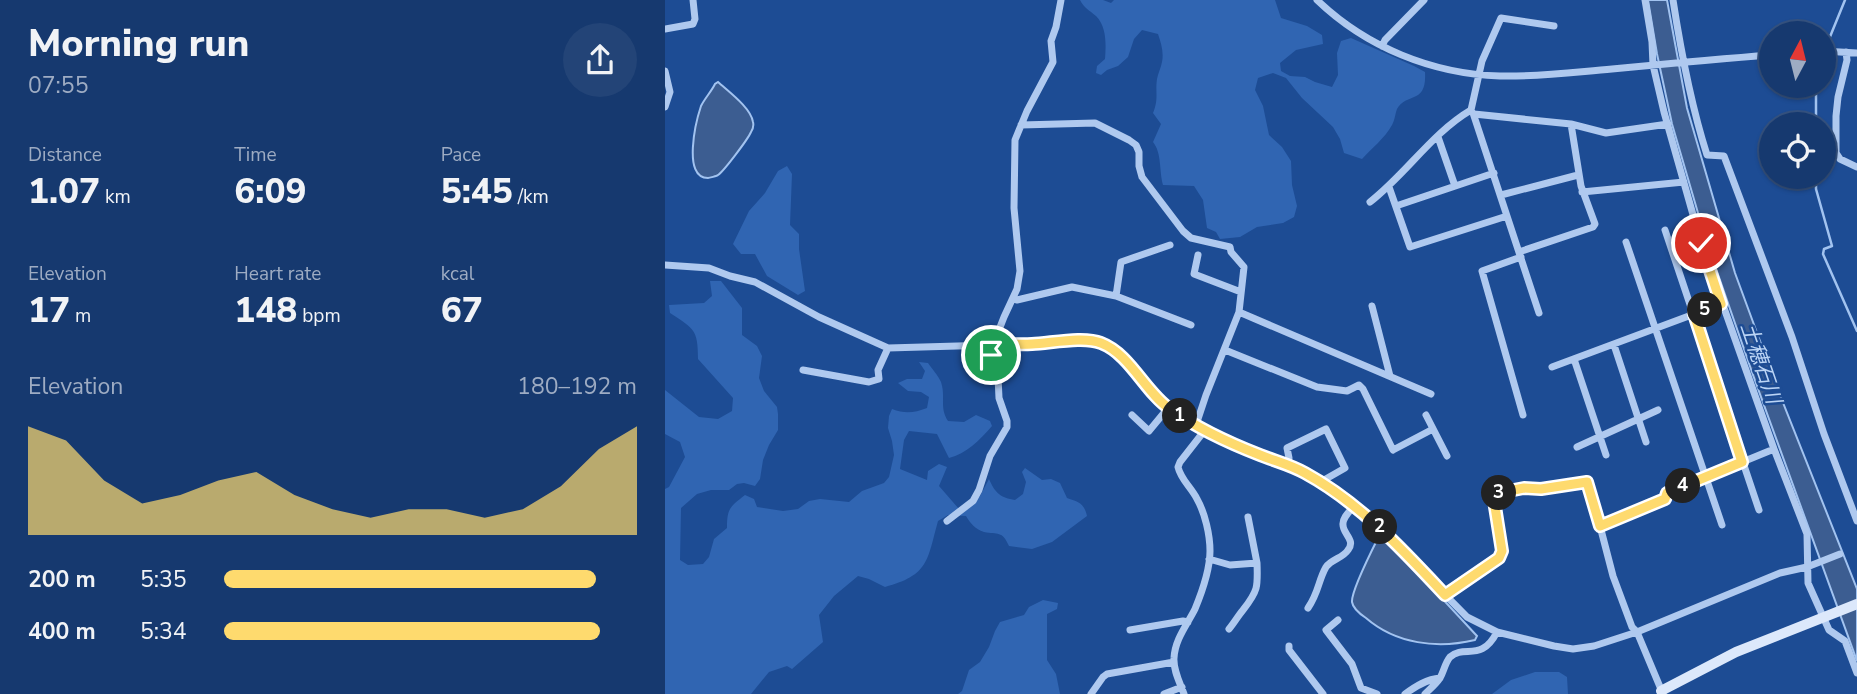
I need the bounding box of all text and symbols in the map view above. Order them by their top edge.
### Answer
text: Morning run [28,18,249,69]
north arrow [1759,21,1836,98]
map controls [1759,21,1836,189]
button: share [563,23,637,97]
text: 07:55 [28,70,88,101]
button: locate [1759,112,1836,189]
text: Distance [28,142,102,168]
text: Time [234,142,277,168]
text: Pace [441,142,481,168]
text: 1.07 [28,168,100,215]
text: 6:09 [234,168,306,215]
text: 5:45 [441,168,513,215]
text: km [100,184,131,210]
text: /km [513,184,549,210]
pin [1671,213,1731,273]
icon: check [1682,224,1720,262]
text: Elevation [28,261,107,287]
text: Heart rate [234,261,321,287]
text: kcal [441,261,474,287]
text: 17 [28,287,70,334]
text: 148 [234,287,297,334]
text: 67 [441,287,483,334]
pin: 5 [1688,292,1723,328]
text: 5 [1699,296,1710,322]
text: m [70,303,91,329]
text: bpm [297,303,341,329]
water label: 土穂石川 [1734,319,1789,409]
pin [961,325,1021,385]
icon: arrive [972,336,1010,374]
text: Elevation [28,371,123,402]
text: 180–192 m [517,371,637,402]
pin: 1 [1163,398,1197,434]
text: 1 [1174,402,1185,428]
pin: 4 [1665,468,1701,504]
text: 4 [1677,472,1688,498]
pin: 3 [1481,476,1517,510]
text: 3 [1493,479,1504,505]
pin: 2 [1363,510,1397,544]
text: 2 [1374,513,1385,539]
text: 200 m [28,564,96,595]
text: 5:35 [140,564,187,595]
text: 400 m [28,616,96,647]
text: 5:34 [140,616,187,647]

